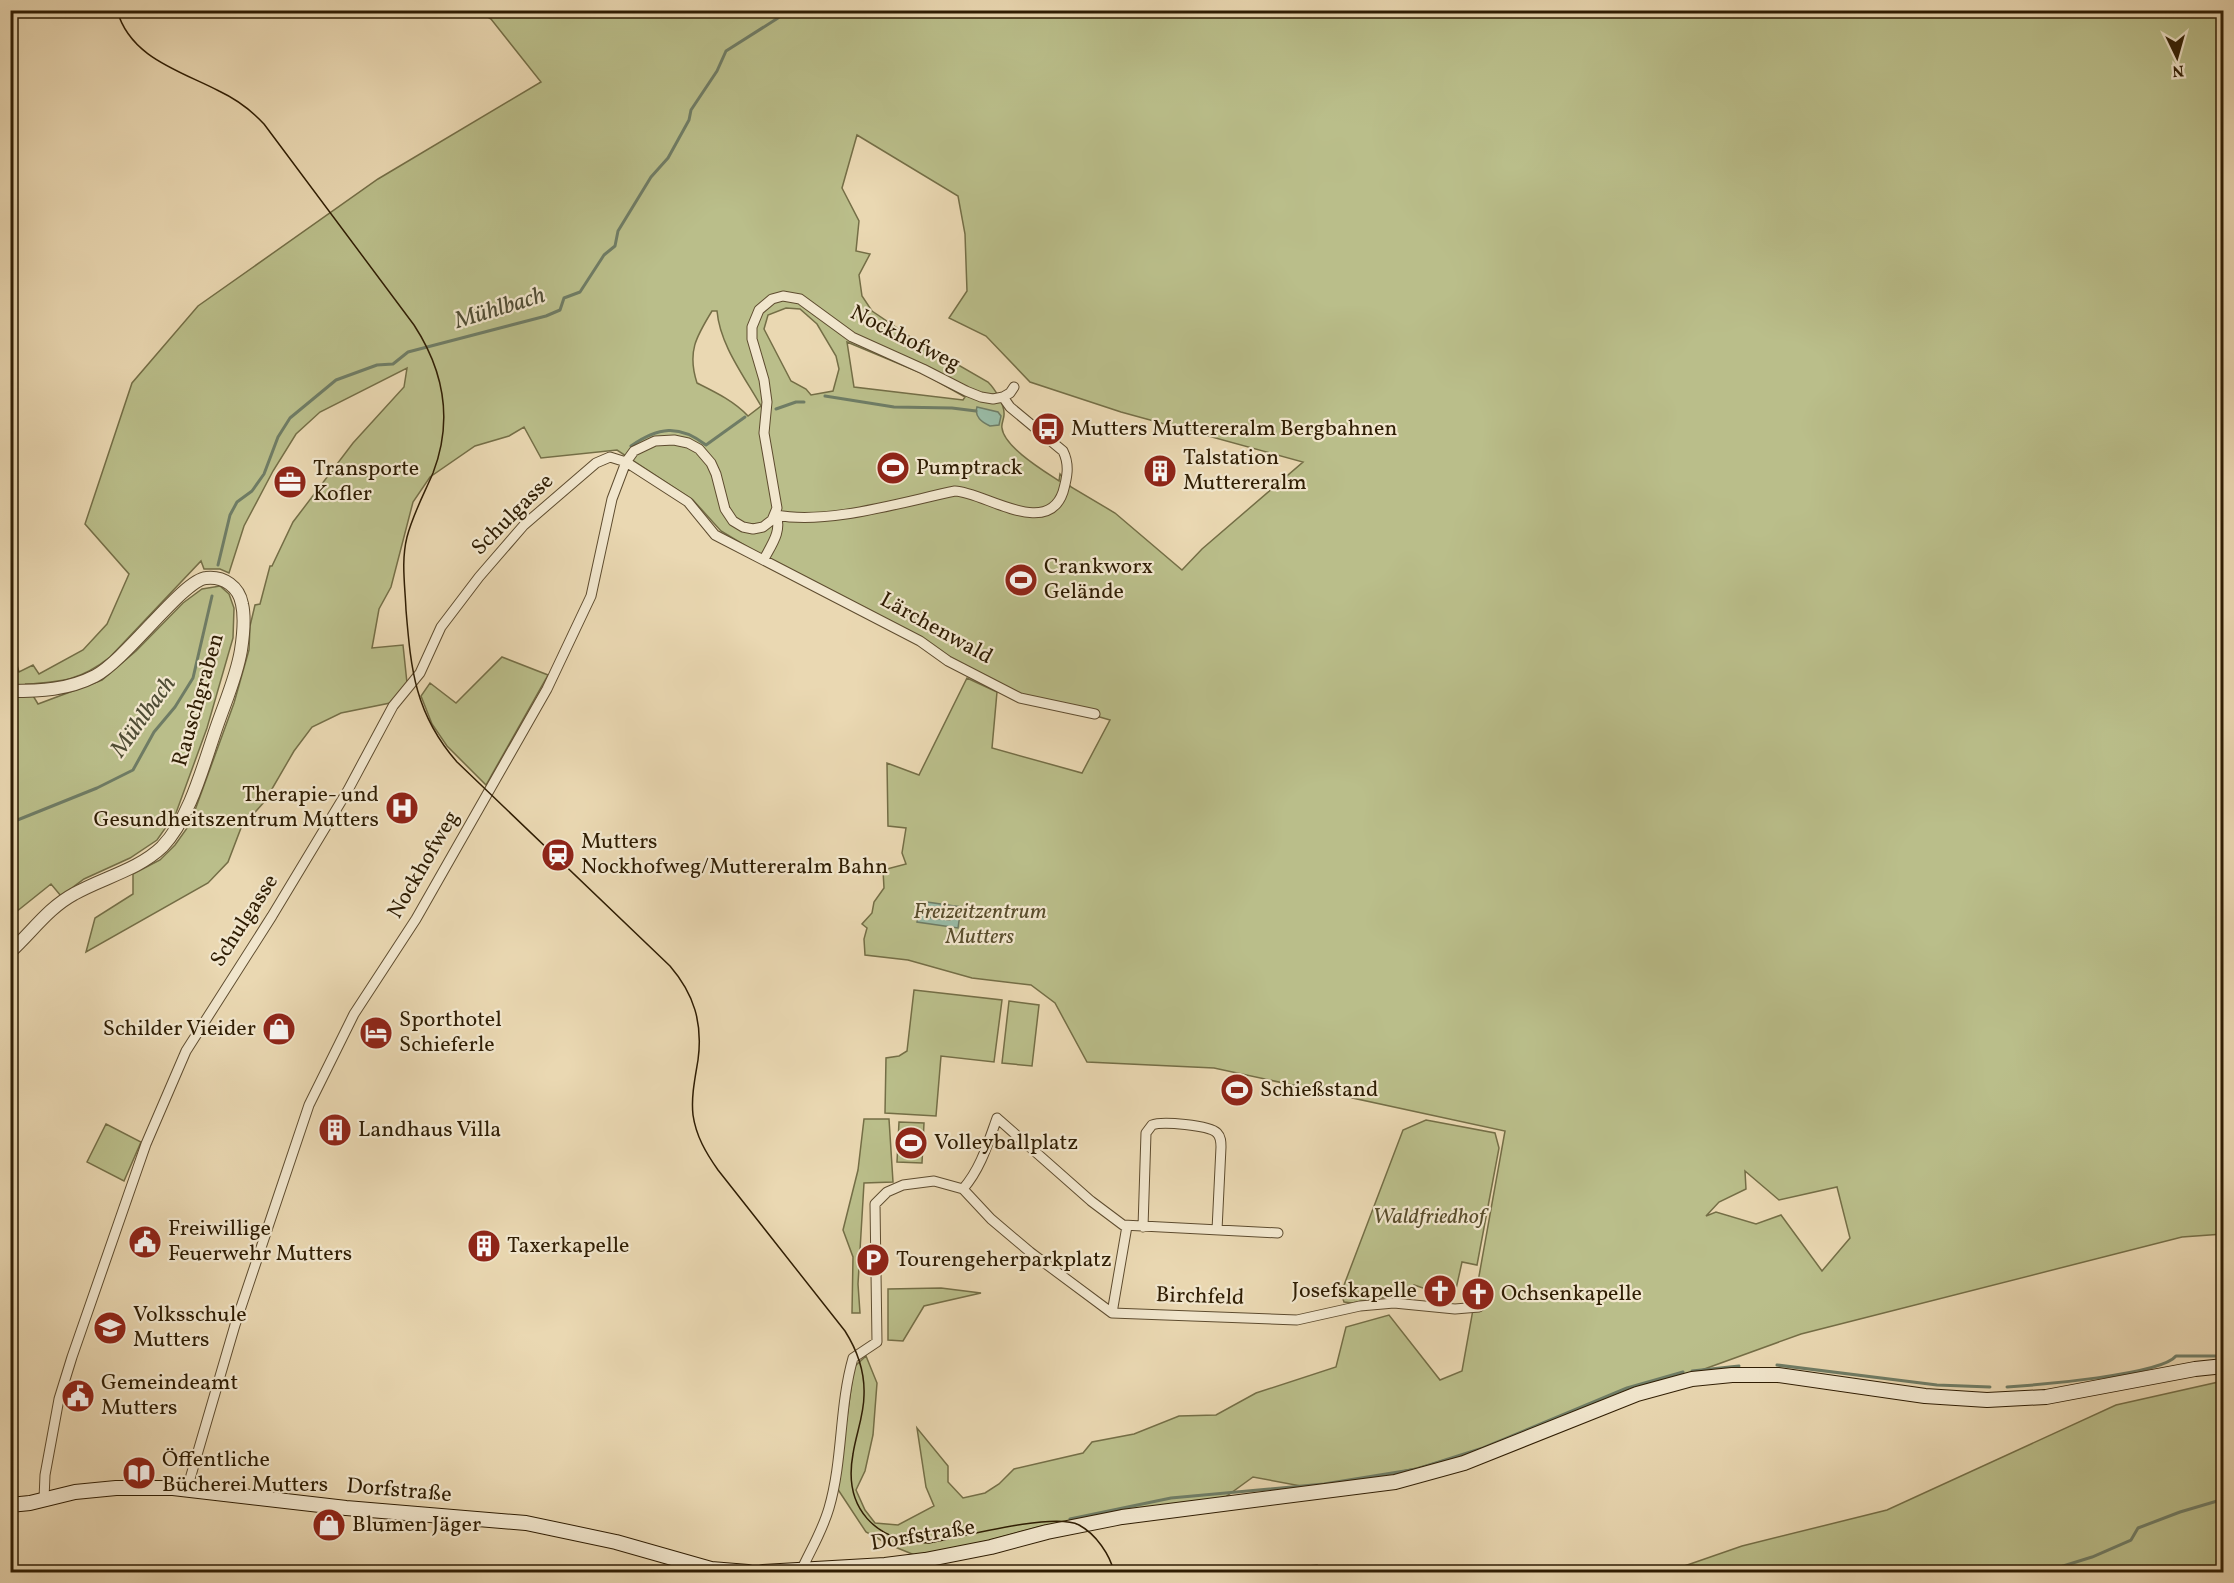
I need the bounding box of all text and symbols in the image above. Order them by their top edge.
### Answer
north arrow [2147,27,2207,87]
text: N [2171,58,2185,81]
water label: Mühlbach [450,279,550,339]
street label: Nockhofweg [844,298,966,380]
bus stop icon: Mutters Muttereralm Bergbahnen [1030,411,1066,447]
place label: Mutters Muttereralm Bergbahnen [1071,414,1397,445]
place label: Talstation Muttereralm [1183,443,1307,499]
sports icon: Pumptrack [875,450,911,486]
place label: Pumptrack [916,453,1022,484]
building icon: Talstation Muttereralm [1142,453,1178,489]
place label: Transporte Kofler [313,454,419,510]
office icon: Transporte Kofler [272,464,308,500]
street label: Schulgasse [465,467,561,563]
place label: Crankworx Gelände [1044,552,1153,608]
sports icon: Crankworx Gelände [1003,562,1039,598]
street label: Lärchenwald [874,585,998,673]
street label: Rauschgraben [165,630,233,770]
water label: Mühlbach [102,669,185,766]
place label: Therapie- und Gesundheitszentrum Mutters [94,780,379,836]
hospital icon: Therapie- und Gesundheitszentrum Mutters [384,790,420,826]
street label: Nockhofweg [381,805,467,925]
place label: Mutters Nockhofweg/Muttereralm Bahn [581,827,888,883]
station icon: Mutters Nockhofweg/Muttereralm Bahn [540,837,576,873]
street label: Schulgasse [203,869,287,973]
park label: Freizeitzentrum Mutters [913,897,1047,953]
place label: Sporthotel Schieferle [399,1005,502,1061]
shop icon: Schilder Vieider [261,1011,297,1047]
place label: Schilder Vieider [103,1014,256,1045]
hotel icon: Sporthotel Schieferle [358,1015,394,1051]
sports icon: Schießstand [1219,1072,1255,1108]
place label: Schießstand [1260,1075,1378,1106]
building icon: Landhaus Villa [317,1112,353,1148]
place label: Landhaus Villa [358,1115,501,1146]
sports icon: Volleyballplatz [893,1125,929,1161]
place label: Volleyballplatz [934,1128,1078,1159]
park label: Waldfriedhof [1373,1202,1490,1233]
place label: Freiwillige Feuerwehr Mutters [168,1214,352,1270]
public building icon: Freiwillige Feuerwehr Mutters [127,1224,163,1260]
building icon: Taxerkapelle [466,1228,502,1264]
place label: Taxerkapelle [507,1231,630,1262]
parking icon: Tourengeherparkplatz [855,1242,891,1278]
place label: Tourengeherparkplatz [896,1245,1112,1276]
church icon: Josefskapelle [1422,1273,1458,1309]
place label: Josefskapelle [1292,1276,1417,1307]
church icon: Ochsenkapelle [1460,1276,1496,1312]
place label: Ochsenkapelle [1501,1279,1642,1310]
street label: Birchfeld [1155,1280,1245,1314]
place label: Volksschule Mutters [133,1300,247,1356]
school or university icon: Volksschule Mutters [92,1310,128,1346]
place label: Gemeindeamt Mutters [101,1368,238,1424]
public building icon: Gemeindeamt Mutters [60,1378,96,1414]
place label: Öffentliche Bücherei Mutters [162,1445,328,1501]
library icon: Öffentliche Bücherei Mutters [121,1455,157,1491]
street label: Dorfstraße [345,1471,453,1511]
shop icon: Blumen Jäger [311,1507,347,1543]
place label: Blumen Jäger [352,1510,481,1541]
street label: Dorfstraße [869,1512,977,1560]

